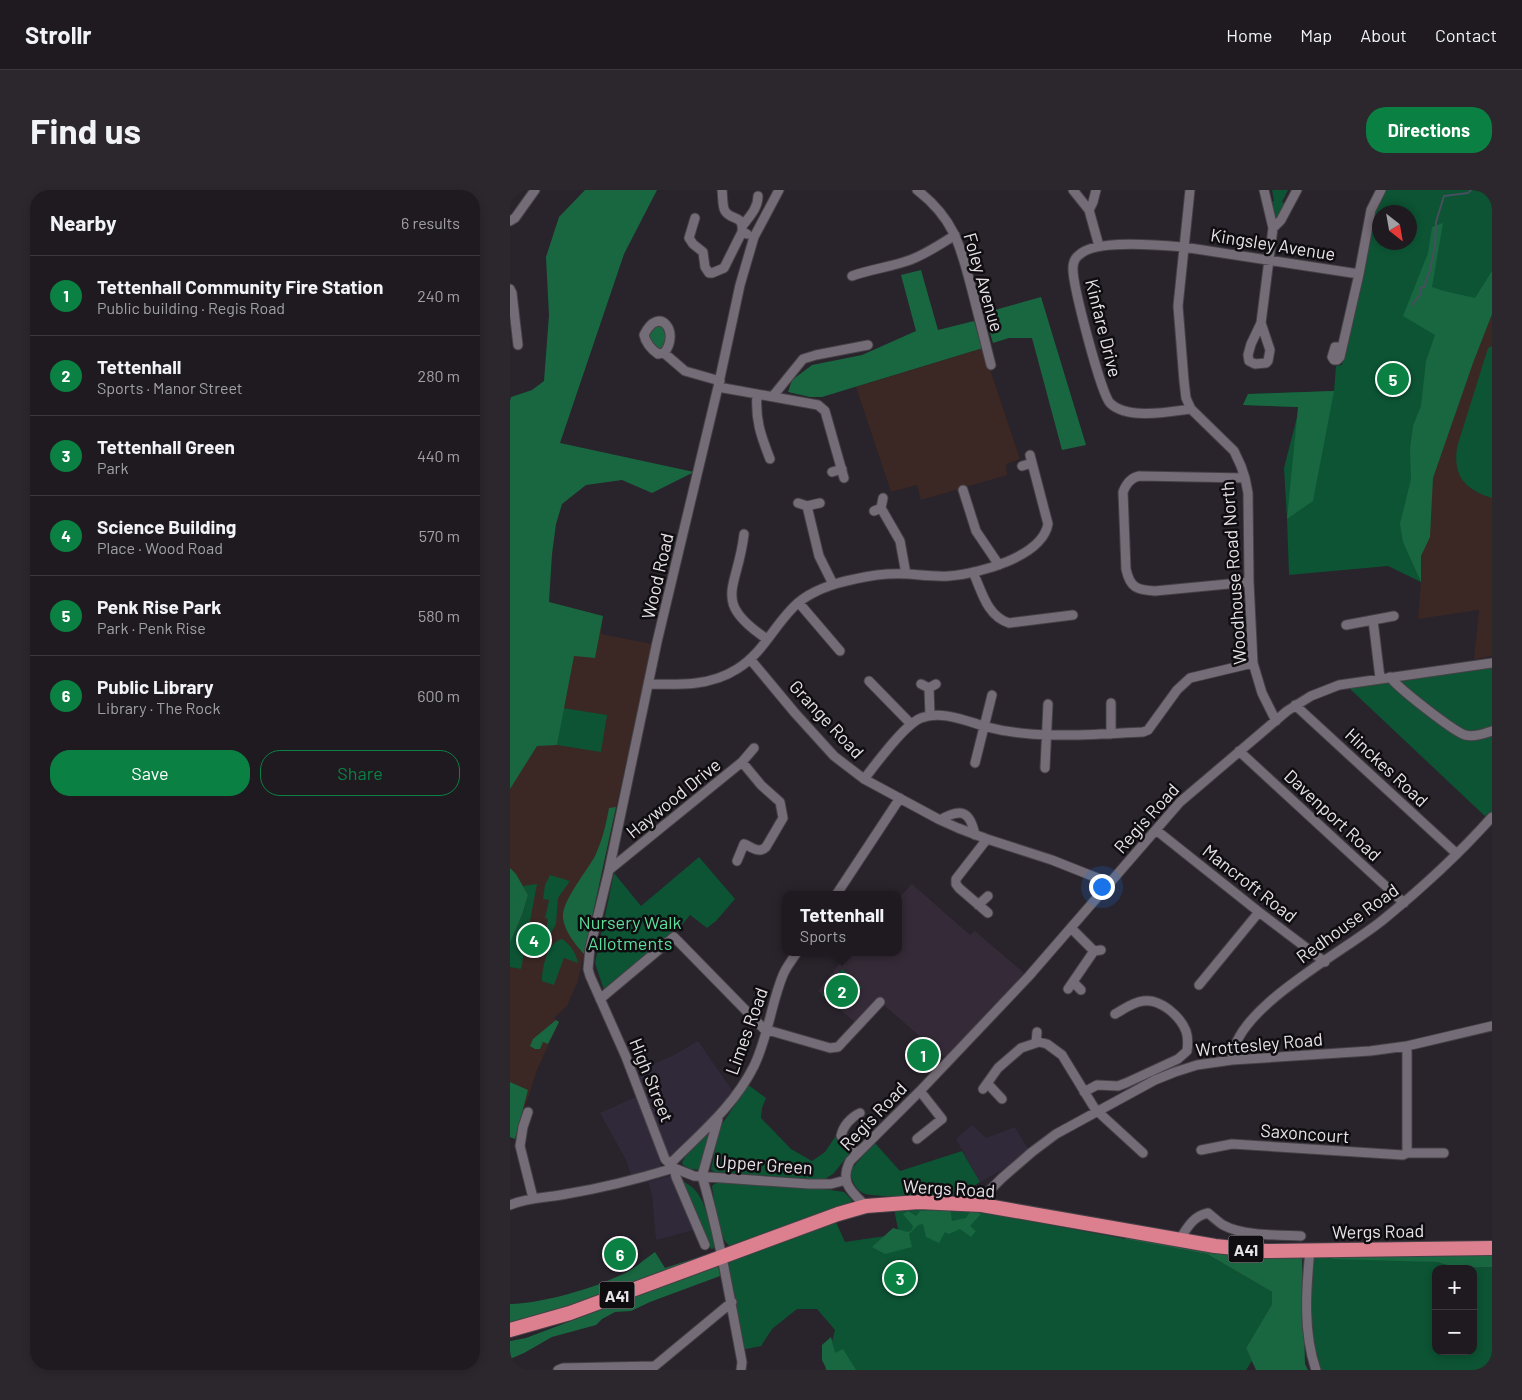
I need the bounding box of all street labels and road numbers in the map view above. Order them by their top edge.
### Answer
street label: Kingsley Avenue [1209,223,1337,265]
street label: Foley Avenue [959,230,1009,334]
street label: Kinfare Drive [1081,277,1127,379]
street label: Woodhouse Road North [1216,481,1250,665]
street label: Wood Road [636,531,678,621]
street label: Grange Road [785,675,869,763]
street label: Hinckes Road [1341,723,1433,811]
street label: Haywood Drive [621,753,725,843]
street label: Davenport Road [1280,765,1386,865]
street label: Regis Road [1109,778,1183,858]
street label: Mancroft Road [1198,839,1302,927]
street label: Redhouse Road [1292,879,1402,967]
street label: Limes Road [720,984,772,1078]
street label: Wrottesley Road [1194,1027,1324,1061]
street label: High Street [625,1035,679,1125]
street label: Regis Road [835,1077,911,1155]
street label: Saxoncourt [1260,1119,1350,1147]
street label: Upper Green [715,1150,813,1178]
street label: Wergs Road [902,1175,996,1201]
street label: Wergs Road [1332,1219,1424,1243]
road number: A41 [1228,1236,1264,1262]
road number: A41 [600,1282,634,1308]

